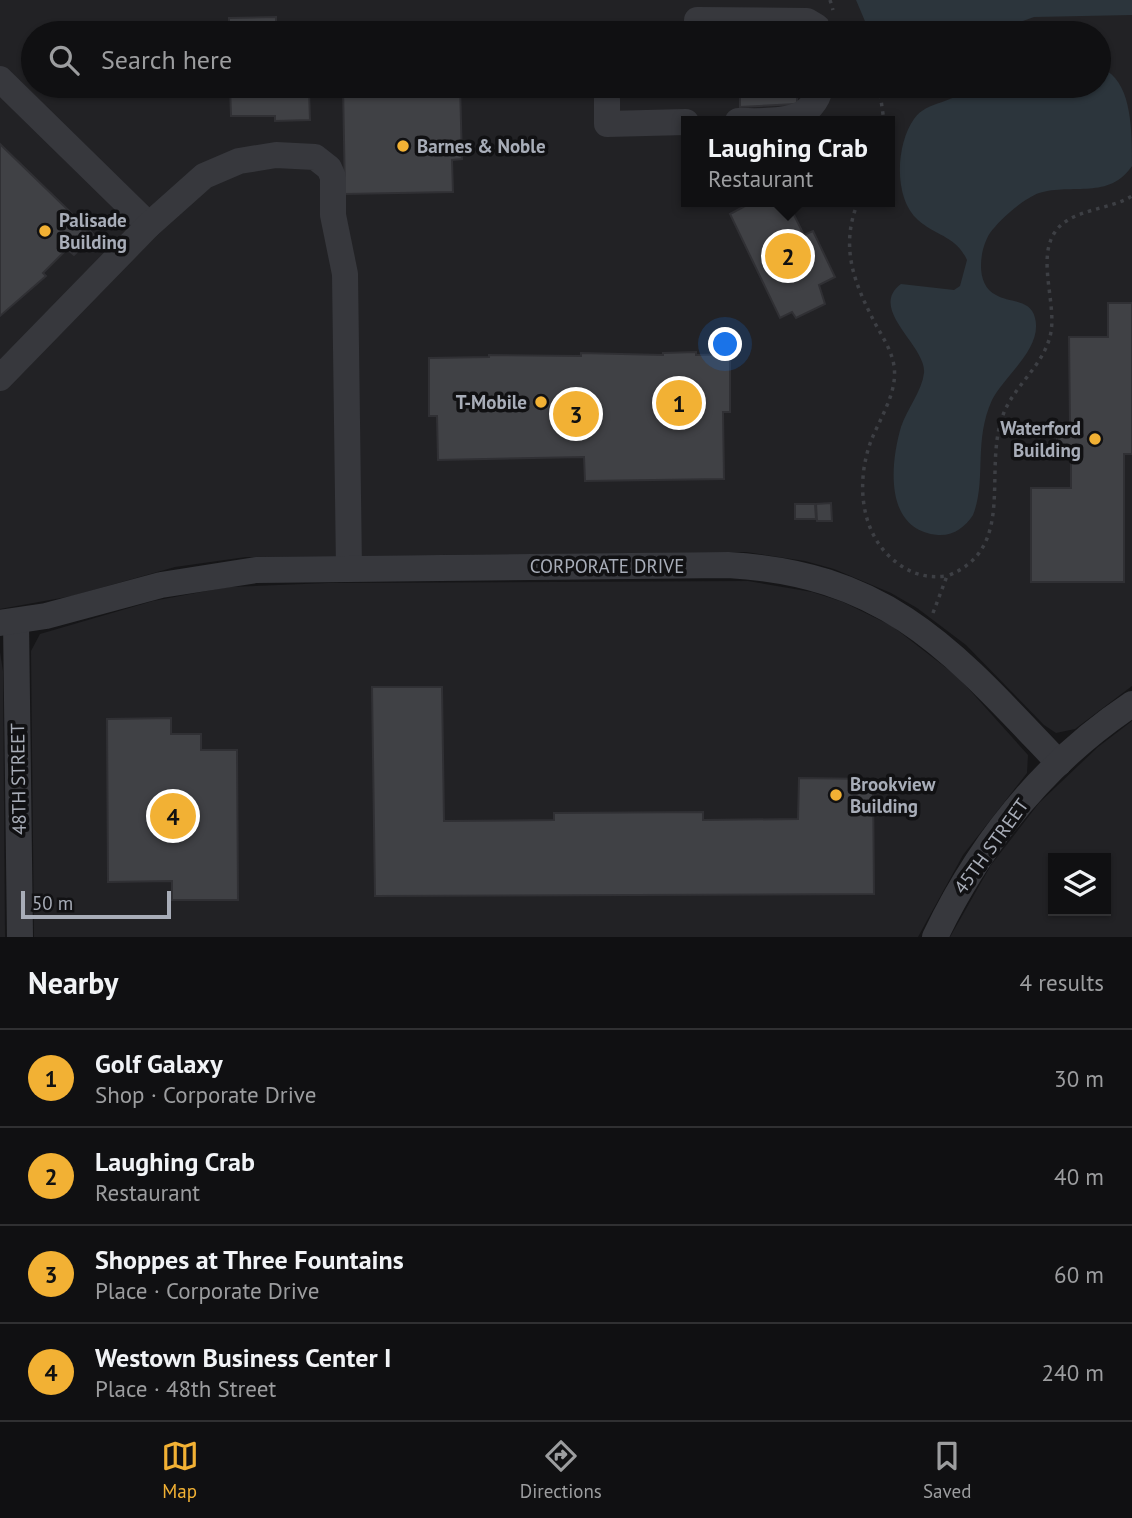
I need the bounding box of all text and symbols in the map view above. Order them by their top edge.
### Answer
search box [21,21,1111,98]
icon: search [45,41,83,79]
text: Search here [101,43,232,76]
popup [681,116,895,207]
text: Laughing Crab [708,131,868,164]
place label: Barnes & Noble [417,134,546,158]
marker: Barnes & Noble [395,138,411,154]
text: Restaurant [708,164,813,193]
place label: Palisade Building [59,208,127,254]
marker: Palisade Building [37,223,53,239]
pin: 2 [765,230,811,282]
your location [708,327,742,361]
pin: 1 [656,377,702,429]
pin: 3 [553,388,599,440]
place label: T-Mobile [456,390,527,414]
marker: T-Mobile [533,394,549,410]
place label: Waterford Building [1000,416,1081,462]
marker: Waterford Building [1087,431,1103,447]
street label: CORPORATE DRIVE [530,554,684,578]
street label: 48TH STREET [5,722,31,835]
place label: Brookview Building [850,772,936,818]
marker: Brookview Building [828,787,844,803]
pin: 4 [150,790,196,842]
street label: 45TH STREET [948,793,1034,898]
map controls [1048,853,1111,916]
button: layers [1048,853,1111,916]
scale bar [21,888,172,920]
text: 50 m [32,891,73,915]
text: Nearby [28,963,118,1002]
text: 4 results [1020,968,1104,997]
text: Golf Galaxy [95,1047,223,1080]
text: 1 [44,1064,58,1093]
text: 30 m [1054,1064,1104,1093]
text: Shop · Corporate Drive [95,1080,316,1109]
text: Laughing Crab [95,1145,255,1178]
text: 2 [44,1162,58,1191]
text: 40 m [1054,1162,1104,1191]
text: Restaurant [95,1178,200,1207]
text: Shoppes at Three Fountains [95,1243,404,1276]
text: 3 [44,1260,58,1289]
text: 60 m [1054,1260,1104,1289]
text: Place · Corporate Drive [95,1276,319,1305]
text: Westown Business Center I [95,1341,392,1374]
text: 4 [44,1358,58,1387]
text: 240 m [1042,1358,1104,1387]
text: Place · 48th Street [95,1374,276,1403]
tab: Map [161,1437,199,1503]
tab: Directions [520,1437,602,1503]
tab: Saved [923,1437,971,1503]

